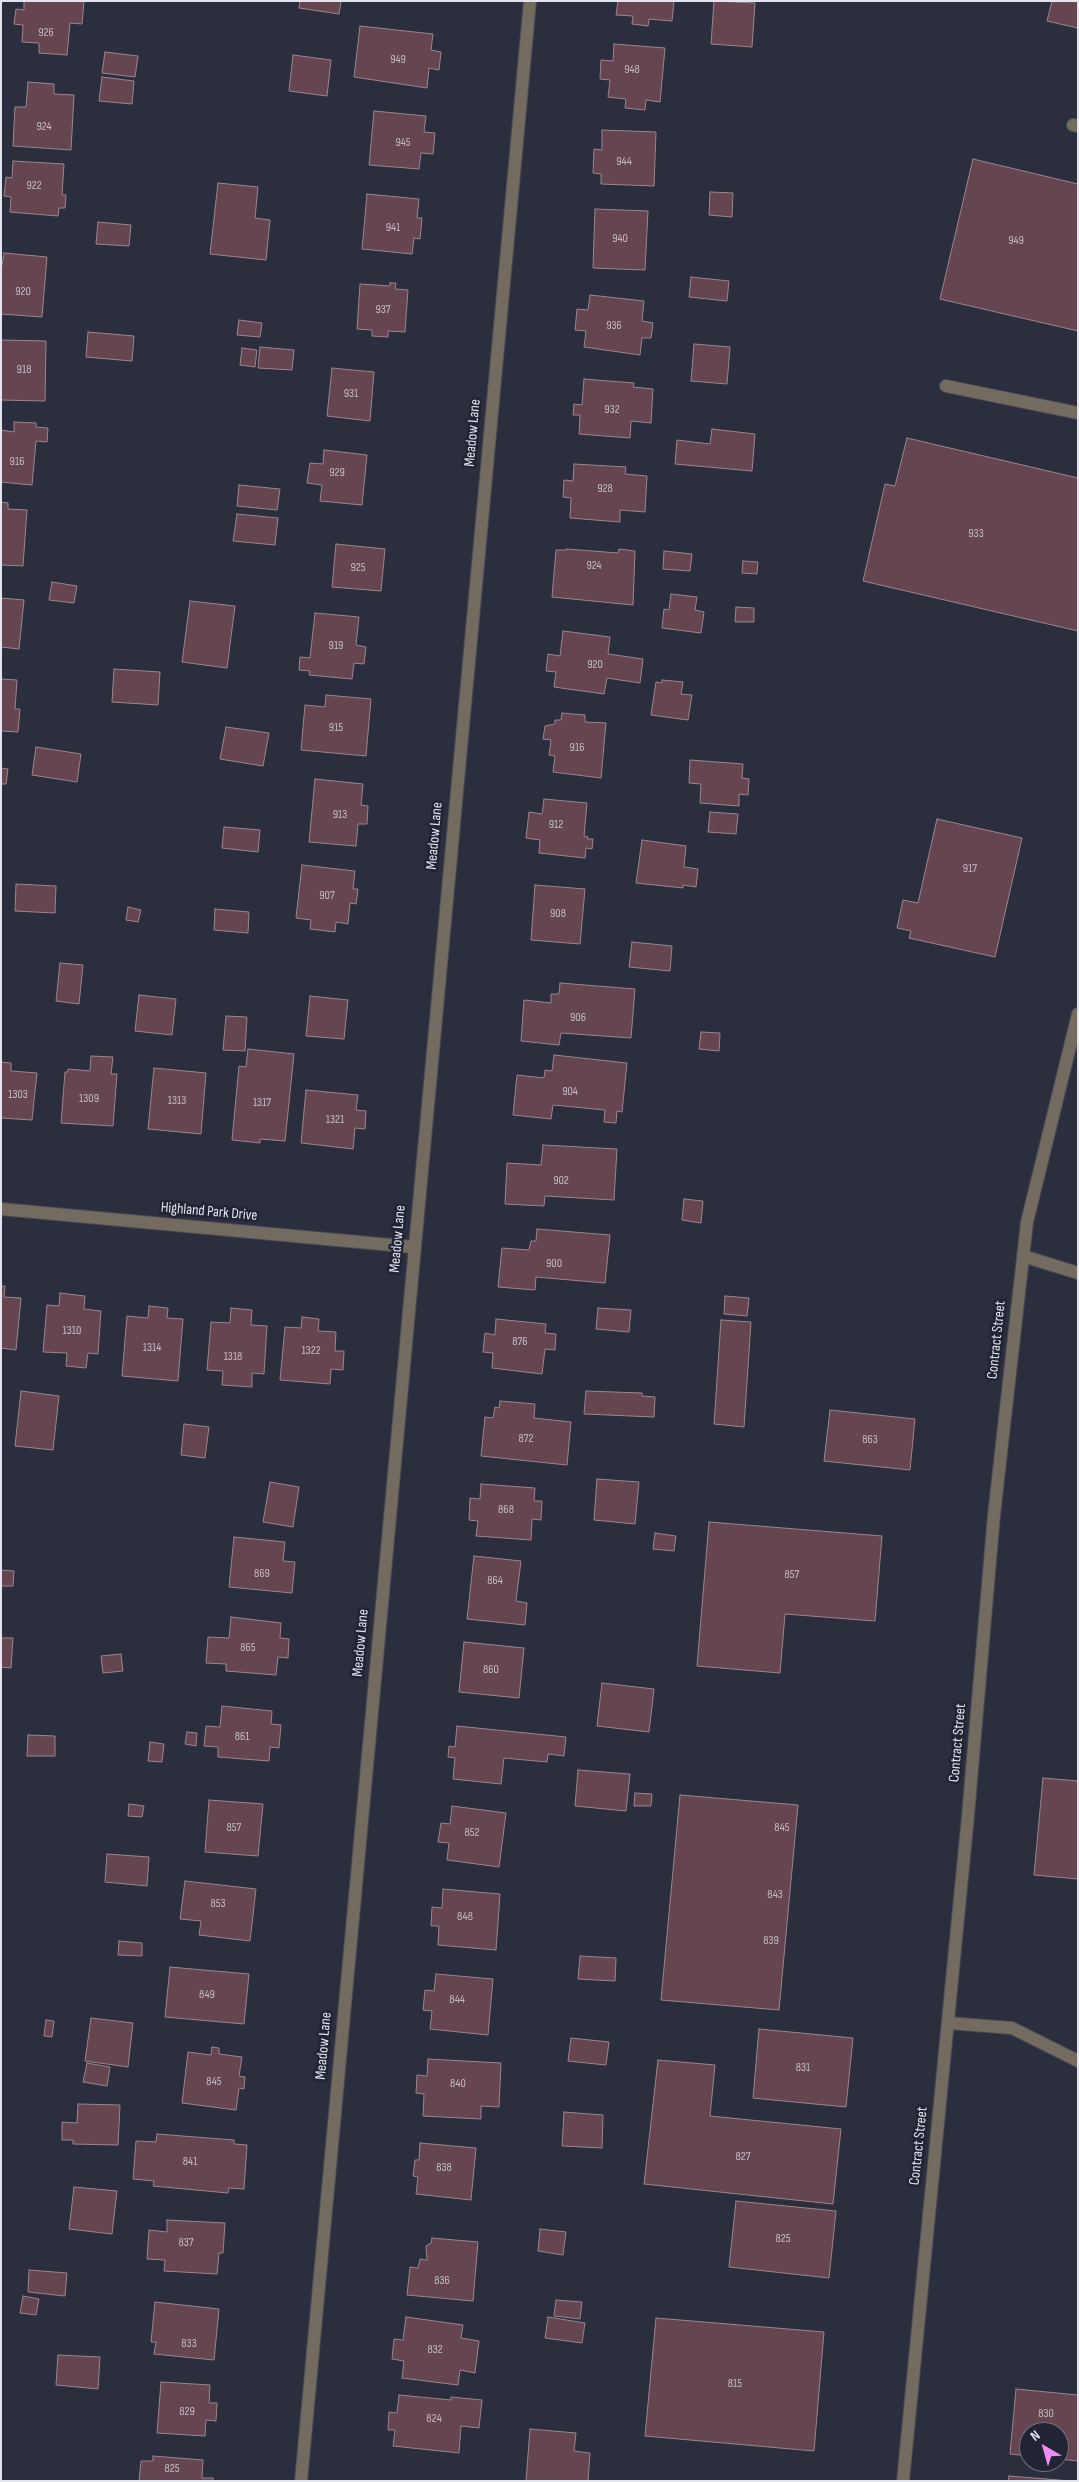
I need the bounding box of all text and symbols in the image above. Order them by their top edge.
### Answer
house number: 926 [38,26,54,40]
house number: 949 [390,53,406,67]
house number: 948 [624,63,640,77]
house number: 924 [36,120,52,134]
house number: 945 [395,136,411,150]
house number: 944 [616,155,632,169]
house number: 922 [26,179,42,193]
house number: 941 [386,221,400,235]
house number: 940 [612,232,628,246]
house number: 949 [1008,234,1024,248]
house number: 920 [15,285,31,299]
house number: 937 [375,303,391,317]
house number: 936 [606,319,622,333]
house number: 918 [17,363,31,377]
house number: 931 [344,387,358,401]
street label: Meadow Lane [461,398,485,468]
house number: 932 [604,403,620,417]
house number: 916 [10,455,24,469]
house number: 929 [329,466,345,480]
house number: 928 [597,482,613,496]
house number: 933 [968,527,984,541]
house number: 924 [586,559,602,573]
house number: 925 [350,561,366,575]
house number: 919 [329,639,343,653]
house number: 920 [587,658,603,672]
house number: 915 [329,721,343,735]
house number: 916 [570,741,584,755]
street label: Meadow Lane [423,801,447,871]
house number: 913 [333,808,347,822]
house number: 912 [549,818,563,832]
house number: 917 [963,862,977,876]
house number: 907 [319,889,335,903]
house number: 908 [550,907,566,921]
house number: 906 [570,1011,586,1025]
house number: 904 [562,1085,578,1099]
house number: 1303 [8,1088,28,1102]
house number: 1309 [79,1092,99,1106]
house number: 1313 [168,1094,186,1108]
house number: 1317 [253,1096,271,1110]
house number: 1321 [326,1113,344,1127]
house number: 902 [553,1174,569,1188]
street label: Highland Park Drive [160,1199,258,1225]
street label: Meadow Lane [386,1204,410,1274]
house number: 900 [546,1257,562,1271]
street label: Contract Street [984,1300,1010,1380]
house number: 1310 [63,1324,81,1338]
house number: 876 [512,1335,528,1349]
house number: 1314 [143,1341,161,1355]
house number: 1322 [301,1344,321,1358]
house number: 1318 [224,1350,242,1364]
house number: 872 [519,1432,533,1446]
house number: 863 [862,1433,878,1447]
house number: 868 [498,1503,514,1517]
house number: 869 [254,1567,270,1581]
house number: 857 [785,1568,799,1582]
house number: 864 [487,1574,503,1588]
street label: Meadow Lane [349,1608,373,1678]
house number: 865 [240,1641,256,1655]
house number: 860 [483,1663,499,1677]
street label: Contract Street [946,1703,970,1783]
house number: 861 [235,1730,249,1744]
house number: 857 [227,1821,241,1835]
house number: 845 [774,1821,790,1835]
house number: 852 [464,1826,480,1840]
house number: 843 [767,1888,783,1902]
house number: 853 [210,1897,226,1911]
house number: 848 [457,1910,473,1924]
house number: 839 [763,1934,779,1948]
house number: 849 [199,1988,215,2002]
house number: 844 [449,1993,465,2007]
street label: Meadow Lane [312,2011,336,2081]
house number: 831 [796,2061,810,2075]
house number: 845 [206,2075,222,2089]
house number: 840 [450,2077,466,2091]
street label: Contract Street [906,2106,932,2186]
house number: 827 [735,2150,751,2164]
house number: 841 [183,2155,197,2169]
house number: 838 [436,2161,452,2175]
house number: 825 [775,2232,791,2246]
house number: 837 [178,2236,194,2250]
house number: 836 [434,2274,450,2288]
house number: 833 [181,2337,197,2351]
house number: 832 [427,2343,443,2357]
house number: 815 [728,2377,742,2391]
house number: 829 [179,2405,195,2419]
house number: 830 [1038,2407,1054,2421]
house number: 824 [426,2412,442,2426]
north arrow [1019,2422,1069,2472]
text: N [1027,2427,1043,2445]
house number: 825 [164,2462,180,2476]

